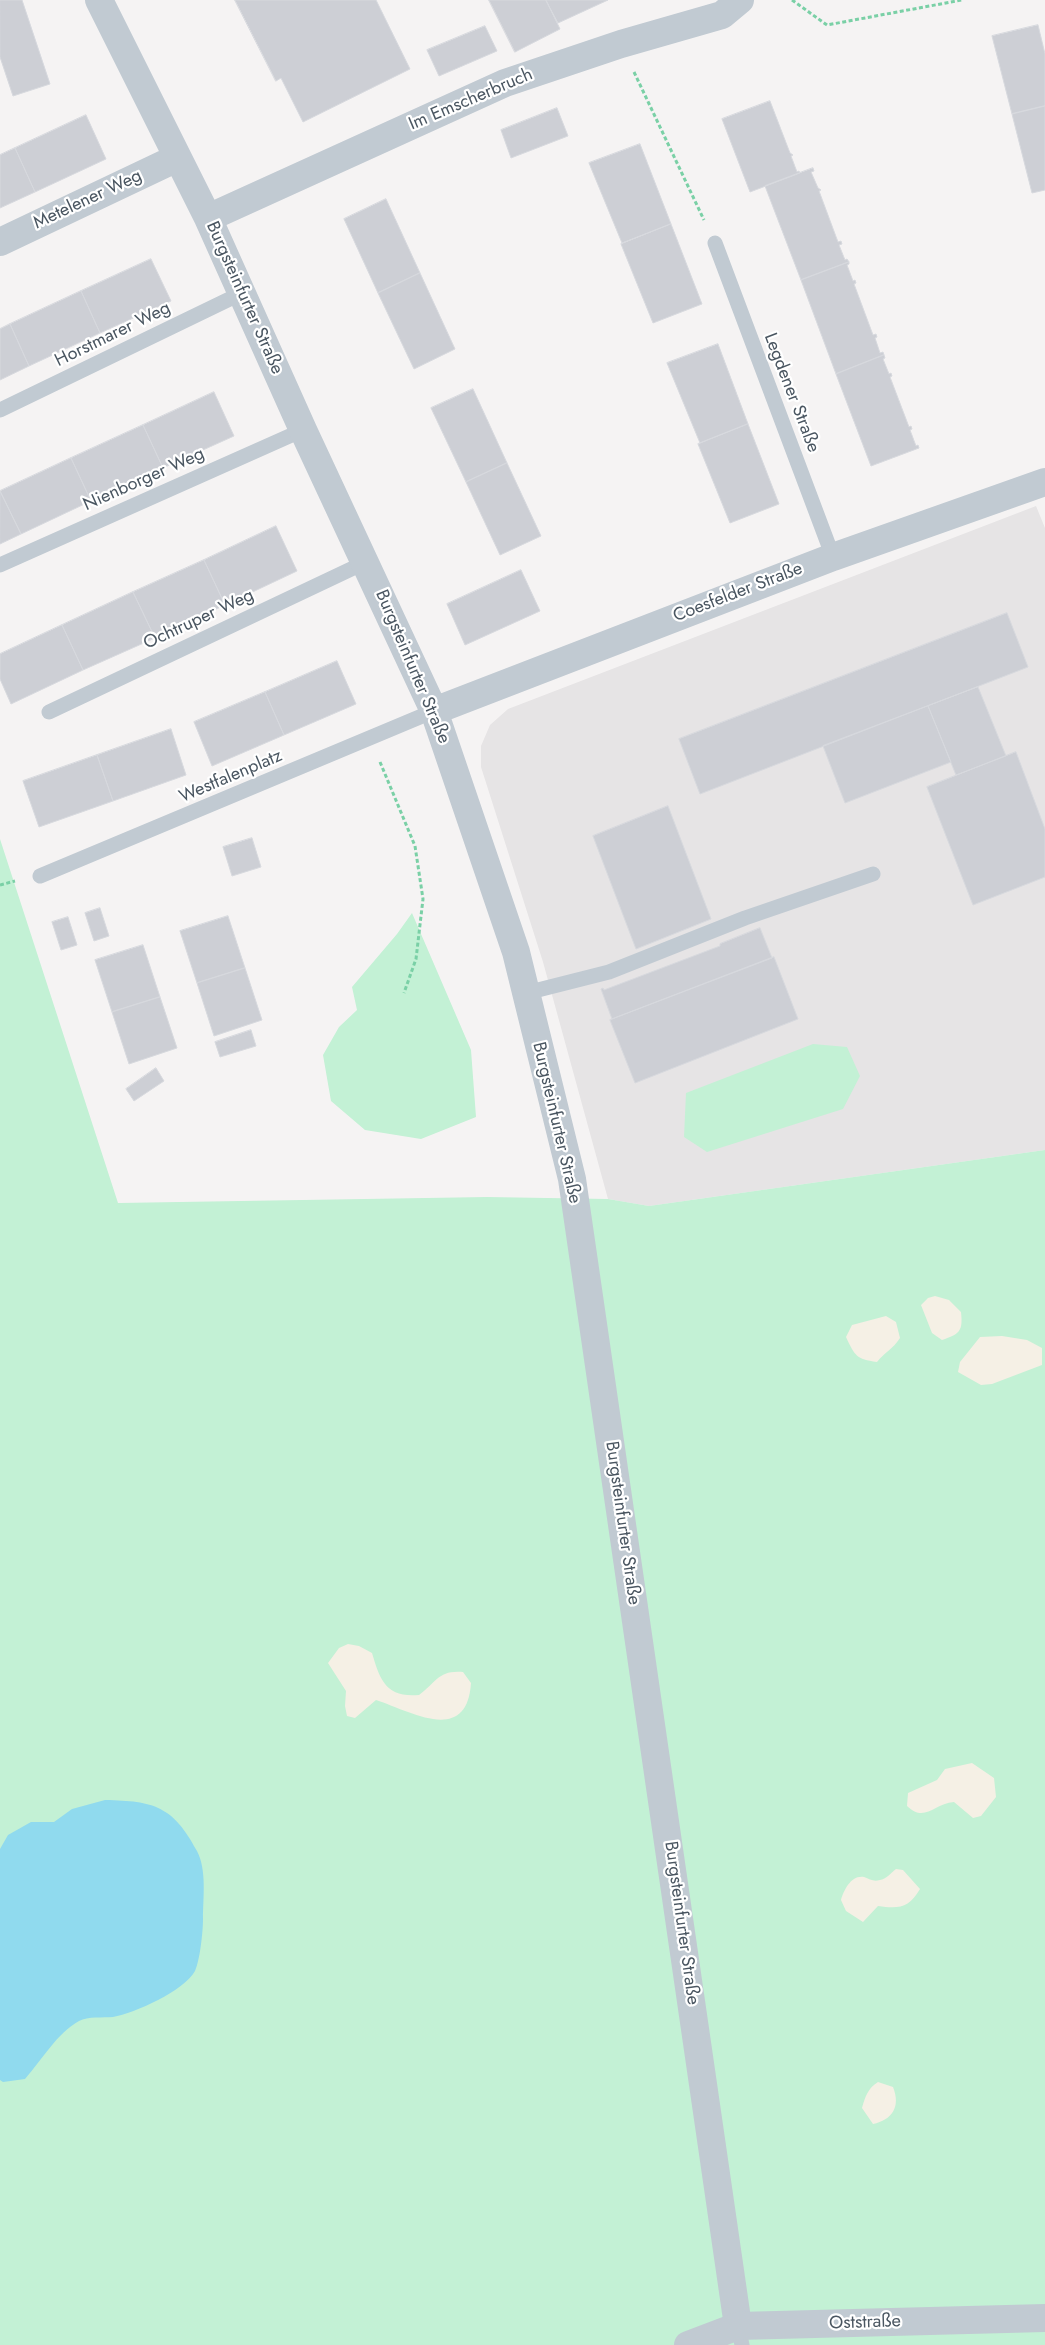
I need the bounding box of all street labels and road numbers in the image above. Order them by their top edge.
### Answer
street label: Im Emscherbruch [406,64,536,136]
street label: Metelener Weg [30,165,146,235]
street label: Burgsteinfurter Straße [201,218,287,378]
street label: Horstmarer Weg [52,298,174,372]
street label: Legdener Straße [758,330,824,456]
street label: Nienborger Weg [80,444,208,516]
street label: Coesfelder Straße [670,558,806,628]
street label: Ochtruper Weg [140,585,258,655]
street label: Burgsteinfurter Straße [370,587,454,747]
street label: Westfalenplatz [176,746,286,808]
street label: Burgsteinfurter Straße [527,1040,585,1206]
street label: Burgsteinfurter Straße [600,1440,644,1606]
street label: Burgsteinfurter Straße [659,1840,703,2006]
street label: Oststraße [829,2311,901,2335]

